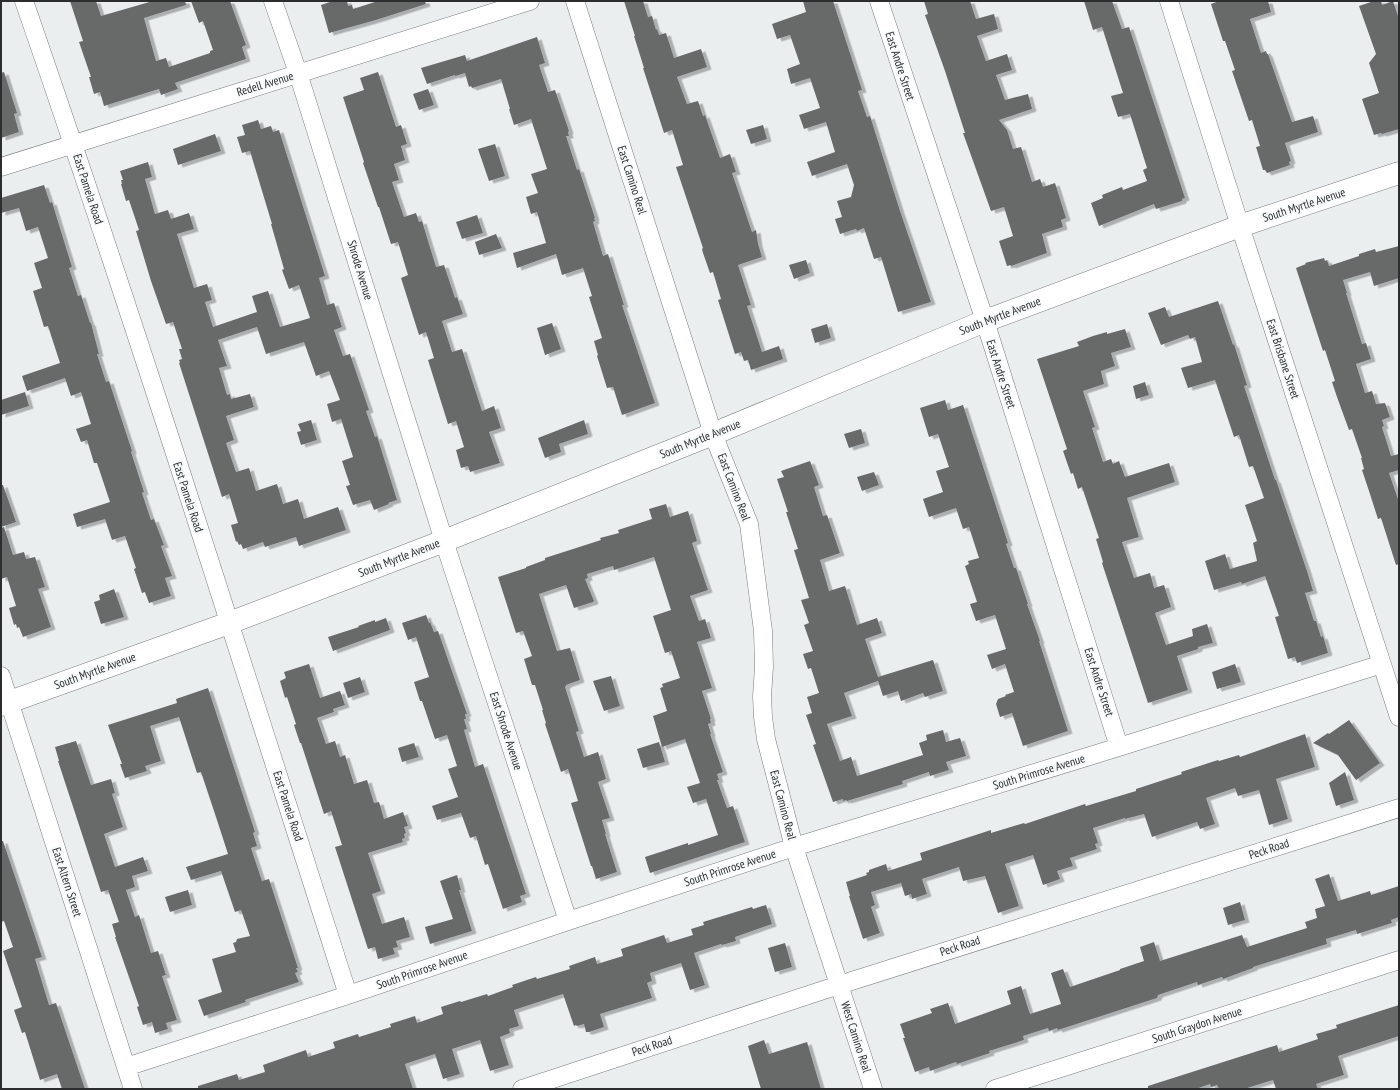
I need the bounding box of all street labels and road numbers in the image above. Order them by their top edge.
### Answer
street label: East Andre Street [882,30,919,103]
street label: Redell Avenue [235,68,295,99]
street label: East Camino Real [614,144,651,216]
street label: East Pamela Road [70,152,107,226]
street label: South Myrtle Avenue [1261,184,1347,225]
street label: Shrode Avenue [344,238,377,302]
street label: South Myrtle Avenue [957,293,1043,338]
street label: East Brisbane Street [1264,317,1304,401]
street label: East Andre Street [983,338,1020,411]
street label: South Myrtle Avenue [657,415,743,462]
street label: East Camino Real [715,451,754,523]
street label: East Pamela Road [170,460,207,534]
street label: South Myrtle Avenue [356,535,442,580]
street label: East Andre Street [1081,646,1118,719]
street label: South Myrtle Avenue [52,649,138,692]
street label: East Shrode Avenue [487,690,526,772]
street label: South Primrose Avenue [991,750,1087,793]
street label: East Pamela Road [270,769,307,843]
street label: East Camino Real [767,769,800,841]
street label: Peck Road [1247,835,1291,862]
street label: East Altern Street [49,845,86,919]
street label: South Primrose Avenue [682,846,778,889]
street label: Peck Road [938,932,982,959]
street label: South Primrose Avenue [374,947,469,992]
street label: West Camino Real [838,999,875,1074]
street label: South Graydon Avenue [1150,1003,1244,1046]
street label: Peck Road [630,1032,674,1059]

